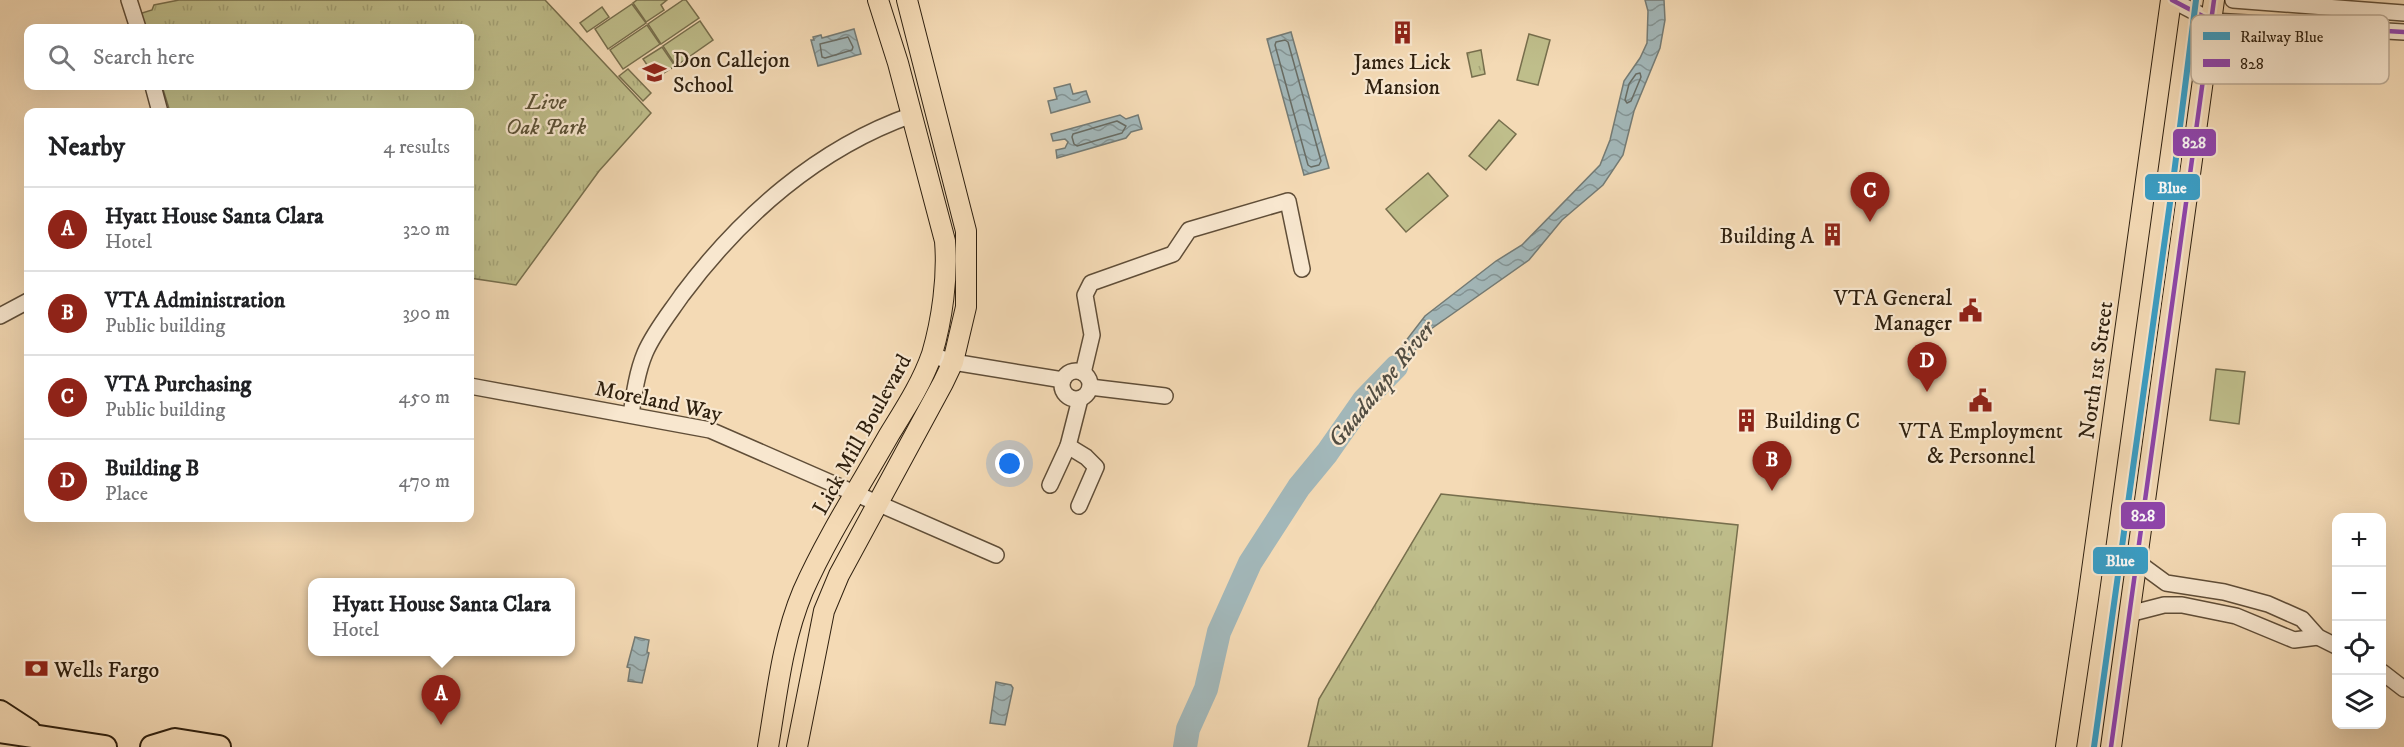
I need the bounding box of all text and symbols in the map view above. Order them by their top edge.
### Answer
legend [2191,15,2389,84]
building icon: James Lick Mansion [1389,19,1415,45]
search box [24,24,474,90]
text: Railway Blue [2240,27,2324,47]
icon: search [45,41,78,74]
text: Search here [93,44,195,71]
place label: Don Callejon School [673,47,791,99]
place label: James Lick Mansion [1351,49,1451,101]
text: 828 [2240,54,2264,74]
school or university icon: Don Callejon School [642,59,668,85]
park label: Live Oak Park [506,89,587,141]
line badge: 828 [2172,128,2217,157]
text: Nearby [48,131,125,164]
text: 828 [2182,133,2206,153]
text: 4 results [383,135,450,160]
pin: C [1850,172,1890,222]
line badge: Blue [2144,173,2201,201]
text: Blue [2157,178,2187,198]
text: Hyatt House Santa Clara [105,203,324,230]
text: A [61,217,74,242]
text: 320 m [403,217,450,242]
building icon: Building A [1819,222,1845,248]
place label: Building A [1720,223,1815,250]
text: Hotel [105,230,152,255]
place label: VTA General Manager [1833,285,1953,337]
text: VTA Administration [105,287,285,314]
public building icon: VTA General Manager [1957,297,1983,323]
street label: North 1st Street [2073,300,2120,441]
text: B [61,301,74,326]
text: 390 m [402,301,450,326]
water label: Guadalupe River [1322,313,1444,454]
text: Public building [105,314,225,339]
pin: D [1908,342,1946,392]
street label: Lick Mill Boulevard [807,350,918,520]
text: VTA Purchasing [105,371,251,398]
street label: Moreland Way [593,375,725,428]
text: C [61,385,74,410]
text: 450 m [399,385,450,410]
public building icon: VTA Employment & Personnel [1968,388,1994,414]
text: Public building [105,398,225,423]
building icon: Building C [1734,407,1760,433]
place label: Building C [1765,408,1860,435]
place label: VTA Employment & Personnel [1898,418,2063,470]
pin: B [1752,442,1792,491]
your location [995,449,1024,478]
text: Building B [105,455,199,482]
text: D [60,469,75,494]
text: 470 m [399,469,450,494]
text: Place [105,482,148,507]
line badge: 828 [2120,501,2166,530]
text: 828 [2131,506,2155,526]
map controls [2332,513,2386,729]
button: + [2332,513,2386,567]
line badge: Blue [2092,546,2149,575]
text: Blue [2105,551,2135,571]
button: − [2332,567,2386,621]
popup [308,578,575,656]
text: Hyatt House Santa Clara [332,591,551,618]
text: Hotel [332,618,379,643]
button: locate [2332,621,2386,675]
bank icon: Wells Fargo [23,656,49,682]
place label: Wells Fargo [53,657,159,684]
button: layers [2332,675,2386,729]
pin: A [422,676,460,725]

